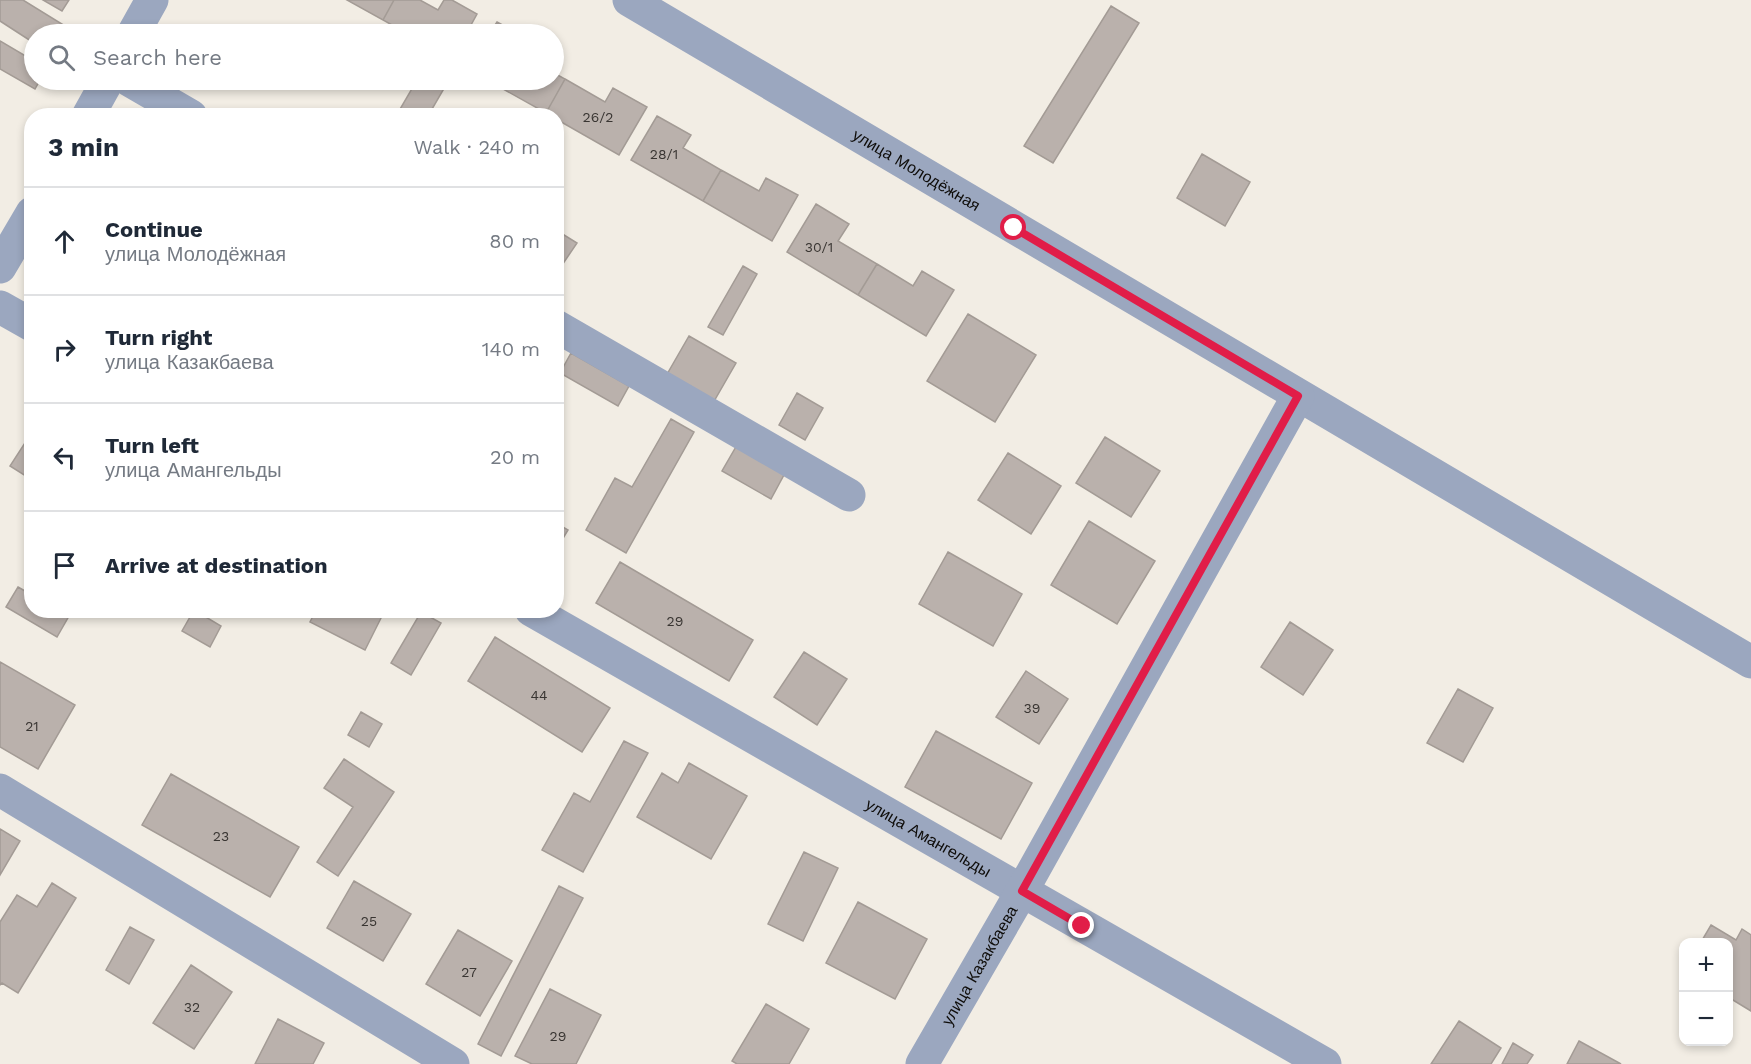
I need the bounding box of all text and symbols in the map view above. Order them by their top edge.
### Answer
search box [24,24,564,90]
icon: search [45,41,78,74]
text: Search here [93,45,222,70]
house number: 26/2 [583,109,613,125]
street label: улица Молодёжная [849,125,984,215]
text: 3 min [48,132,119,162]
text: Walk · 240 m [413,135,540,159]
house number: 28/1 [650,146,678,162]
route start [1000,214,1026,240]
text: Continue [105,217,203,242]
icon: ahead [48,225,81,258]
text: 80 m [489,229,540,253]
house number: 30/1 [805,239,833,255]
text: улица Молодёжная [105,242,286,266]
text: Turn right [105,325,212,350]
icon: right [48,333,81,366]
text: 140 m [482,337,540,361]
text: улица Казакбаева [105,350,274,374]
text: Turn left [105,433,199,458]
icon: left [48,441,81,474]
text: 20 m [490,445,540,469]
text: улица Амангельды [105,458,282,482]
icon: arrive [48,549,81,582]
text: Arrive at destination [105,553,328,578]
house number: 29 [667,613,683,629]
house number: 44 [530,687,548,703]
house number: 39 [1024,700,1040,716]
house number: 21 [25,718,39,734]
street label: улица Амангельды [862,794,994,881]
house number: 23 [213,828,229,844]
street label: улица Казакбаева [937,902,1022,1029]
route end [1068,912,1094,938]
house number: 25 [361,913,377,929]
map controls [1679,938,1733,1046]
button: + [1679,938,1733,992]
house number: 27 [461,964,477,980]
button: − [1679,992,1733,1046]
house number: 32 [184,999,200,1015]
house number: 29 [550,1028,566,1044]

